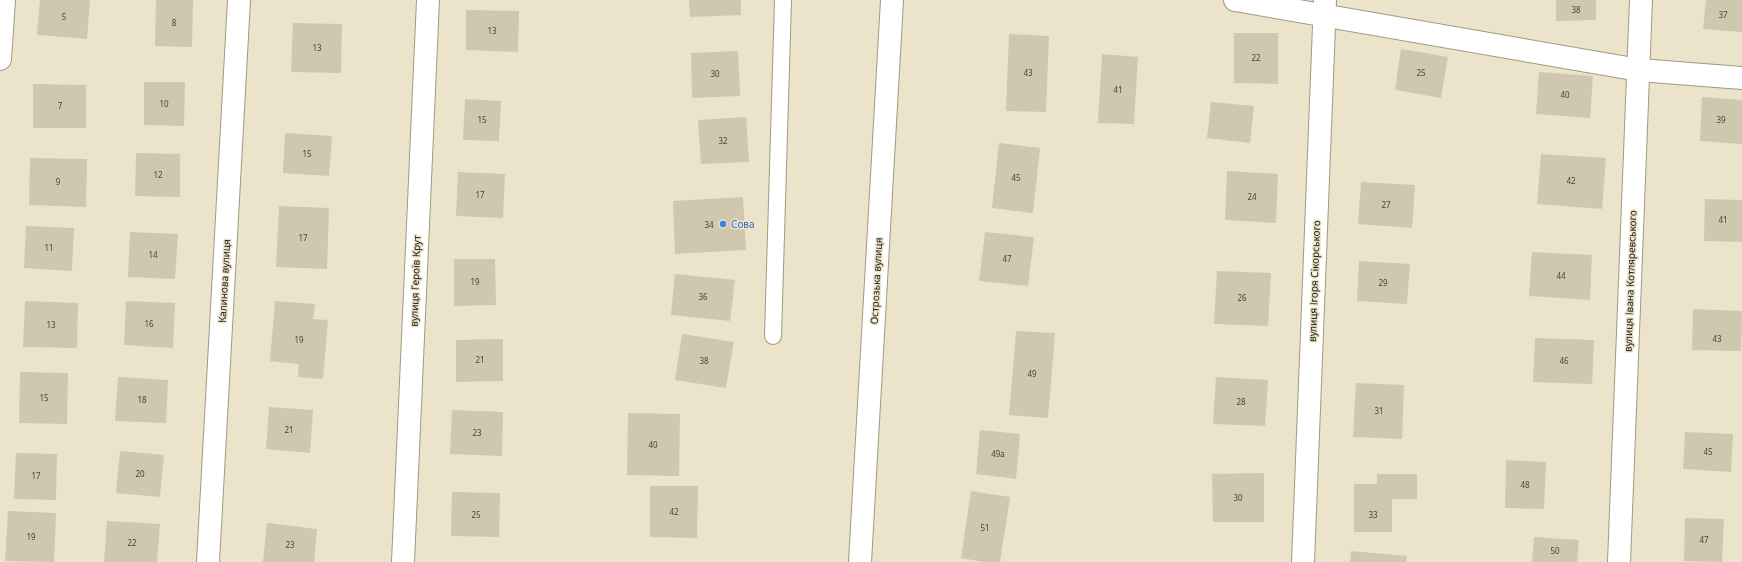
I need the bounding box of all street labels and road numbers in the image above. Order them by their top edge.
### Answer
street label: вулиця Івана Котляревського [1621,210,1639,352]
street label: вулиця Ігоря Сікорського [1305,220,1323,342]
street label: вулиця Героїв Крут [406,235,424,327]
street label: Острозька вулиця [867,237,885,325]
street label: Калинова вулиця [215,239,233,323]

